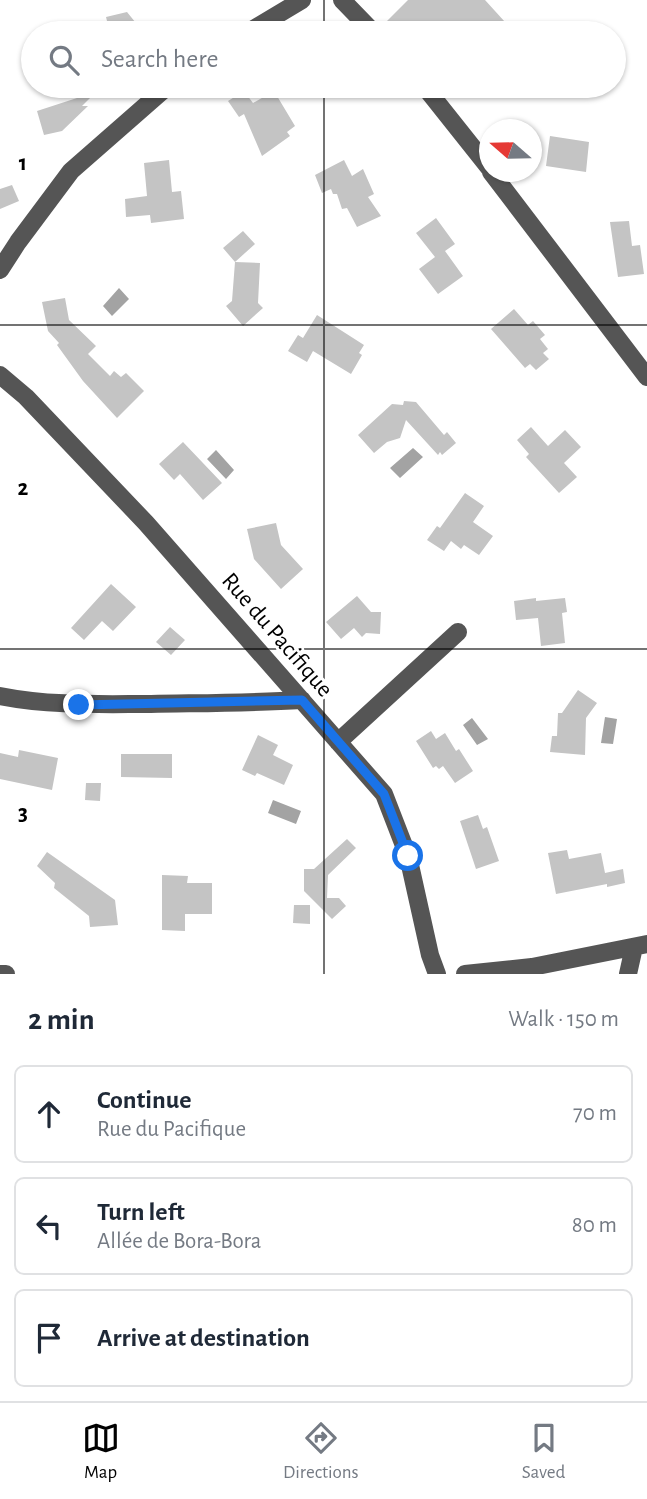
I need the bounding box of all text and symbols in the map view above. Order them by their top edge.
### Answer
search box [21,21,626,98]
icon: search [45,41,83,79]
text: Search here [101,46,219,72]
north arrow [479,119,542,182]
text: 1 [19,152,27,175]
text: 2 [18,477,29,500]
street label: Rue du Pacifique [217,568,337,702]
route end [63,689,94,720]
text: 3 [18,802,28,825]
route start [392,840,423,871]
text: 2 min [28,1005,95,1035]
text: Walk · 150 m [508,1008,619,1031]
text: Continue [97,1087,192,1113]
icon: ahead [30,1095,68,1133]
text: 70 m [573,1102,617,1125]
text: Rue du Pacifique [97,1118,246,1141]
text: Turn left [97,1199,185,1225]
icon: left [30,1207,68,1245]
text: 80 m [572,1214,617,1237]
text: Allée de Bora-Bora [97,1230,261,1253]
icon: arrive [30,1319,68,1357]
text: Arrive at destination [97,1325,310,1351]
tab: Map [82,1419,120,1484]
tab: Directions [283,1419,359,1484]
tab: Saved [522,1419,565,1484]

